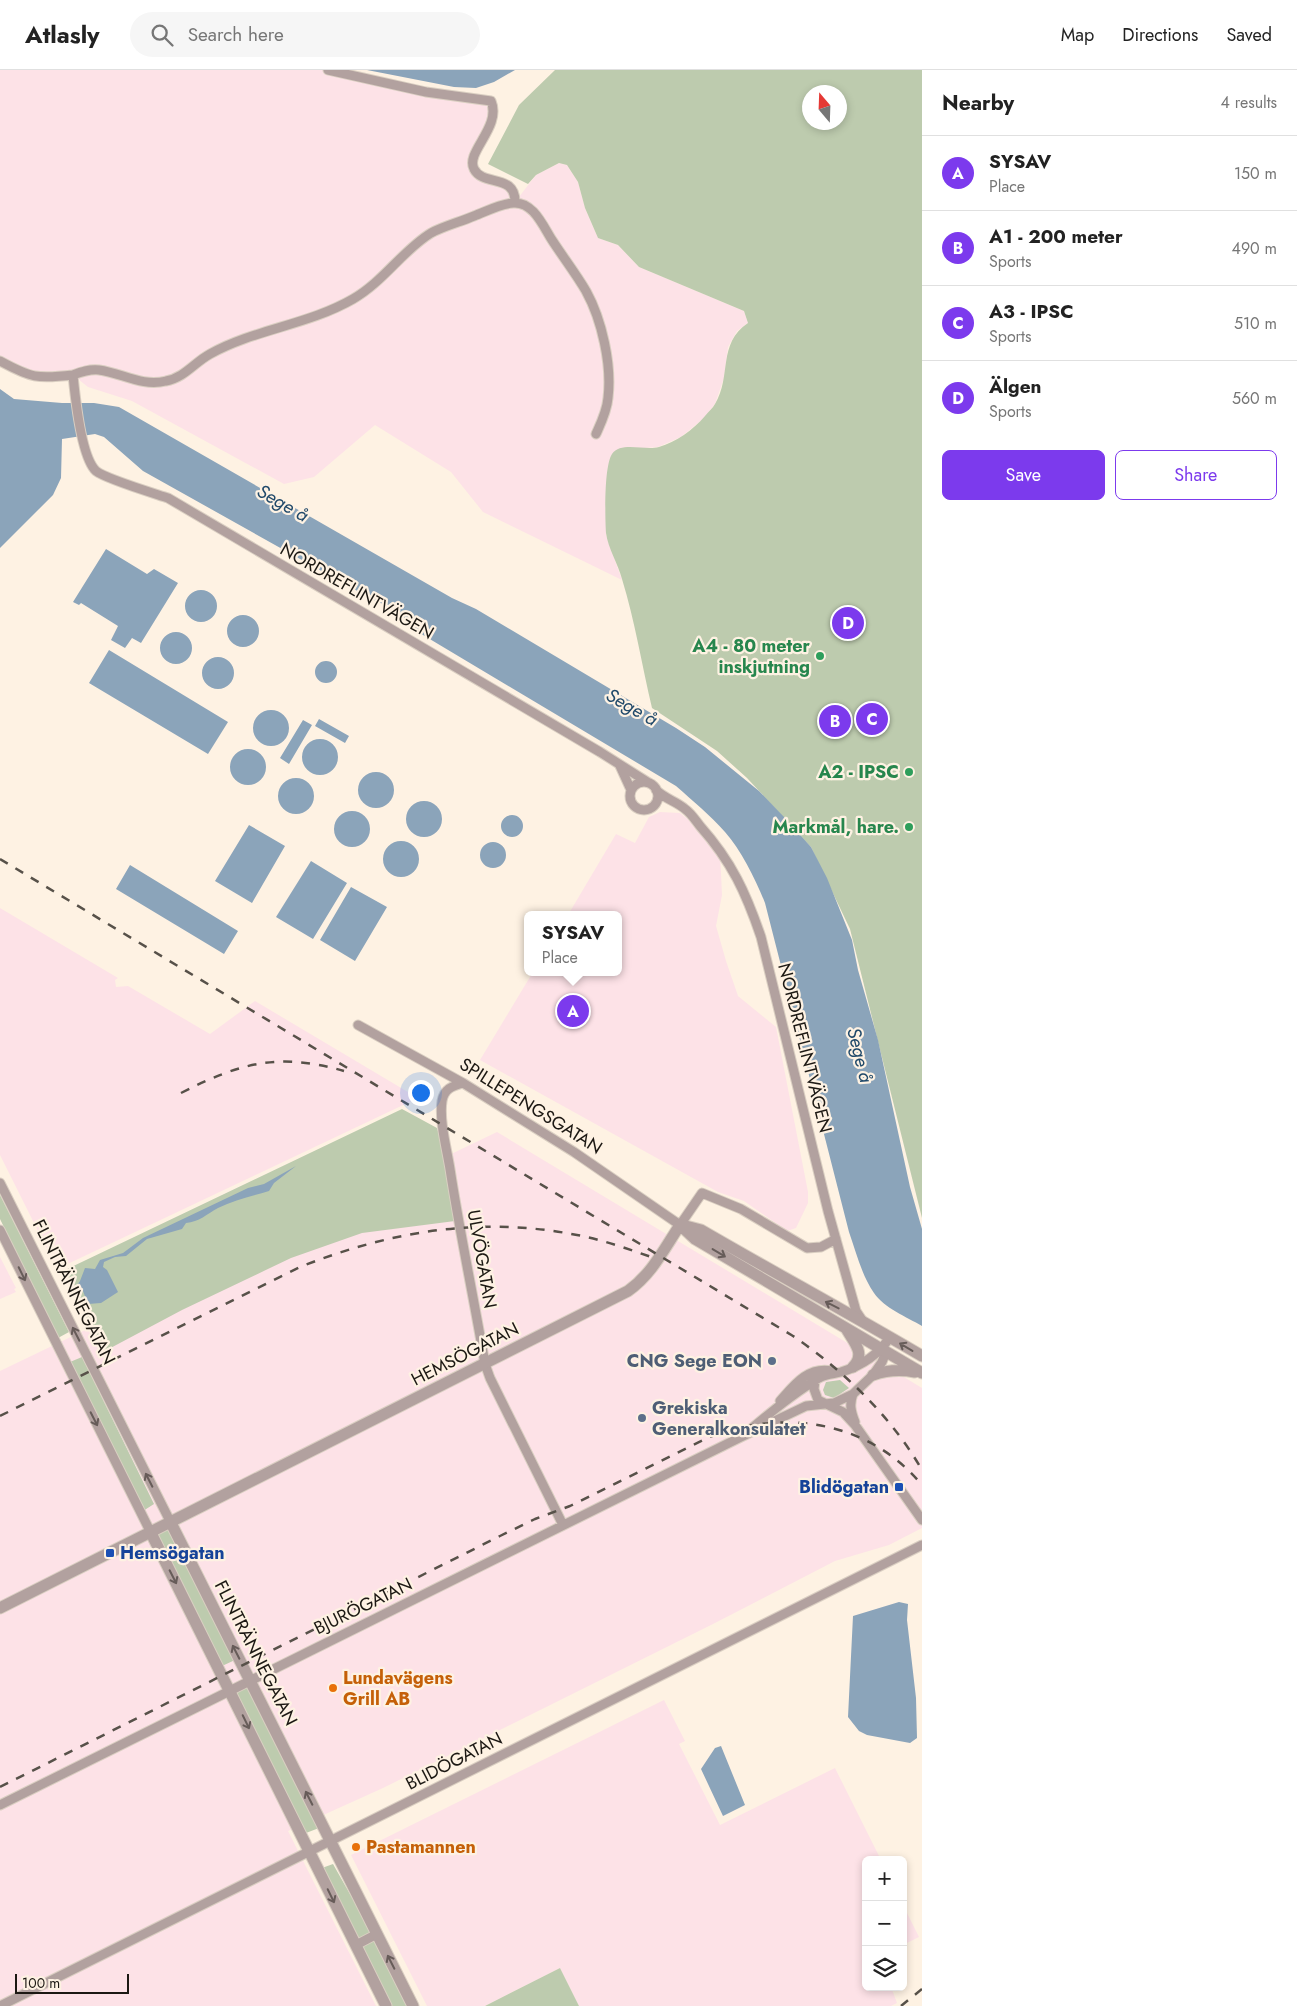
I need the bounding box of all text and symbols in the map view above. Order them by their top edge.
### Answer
search box [130,12,480,57]
text: Atlasly [25,17,100,52]
icon: search [148,21,176,49]
text: Search here [188,21,284,48]
text: Map [1061,22,1094,48]
text: Directions [1122,22,1198,48]
text: Saved [1226,22,1272,48]
north arrow [802,85,847,130]
text: Nearby [942,88,1014,118]
text: 4 results [1221,91,1277,114]
text: SYSAV [989,148,1051,175]
text: A [952,162,964,185]
text: 150 m [1234,162,1277,185]
text: Place [989,175,1025,198]
text: A1 - 200 meter [989,223,1123,250]
text: B [953,237,963,260]
text: 490 m [1232,237,1277,260]
text: Sports [989,250,1031,273]
text: A3 - IPSC [989,298,1074,325]
text: C [952,312,964,335]
text: 510 m [1234,312,1277,335]
text: Sports [989,325,1031,348]
text: Älgen [989,373,1042,400]
text: D [952,387,964,410]
text: 560 m [1232,387,1277,410]
text: Sports [989,400,1031,423]
button: Save [942,450,1105,500]
button: Share [1115,450,1277,500]
water label: Sege å [252,477,314,529]
street label: NORDREFLINTVÄGEN [275,536,439,646]
pin: D [832,604,864,642]
place label: A4 - 80 meter inskjutning [691,633,811,680]
marker: A4 - 80 meter inskjutning [814,650,826,662]
water label: Sege å [601,681,663,733]
pin: C [856,700,888,738]
pin: B [819,702,851,740]
place label: A2 - IPSC [817,759,899,785]
marker: A2 - IPSC [903,766,915,778]
place label: Markmål, hare. [773,814,899,840]
marker: Markmål, hare. [903,821,915,833]
popup [524,911,622,976]
text: SYSAV [542,919,604,946]
text: Place [542,946,578,969]
street label: NORDREFLINTVÄGEN [771,960,839,1136]
pin: A [557,992,589,1030]
water label: Sege å [840,1025,880,1086]
street label: SPILLEPENGSGATAN [454,1051,608,1161]
your location [408,1080,434,1106]
street label: ULVÖGATAN [461,1208,503,1310]
street label: FLINTRÄNNEGATAN [26,1215,122,1369]
one-way arrow [712,1248,726,1258]
one-way arrow [18,1266,27,1281]
one-way arrow [825,1300,840,1309]
street label: HEMSÖGATAN [407,1316,523,1392]
one-way arrow [71,1327,81,1342]
one-way arrow [899,1341,913,1351]
place label: CNG Sege EON [627,1348,762,1374]
marker: CNG Sege EON [766,1355,778,1367]
place label: Grekiska Generalkonsulatet [652,1395,806,1442]
one-way arrow [89,1412,99,1427]
marker: Grekiska Generalkonsulatet [636,1412,648,1424]
one-way arrow [144,1472,154,1487]
place label: Blidögatan [799,1474,889,1500]
marker: Blidögatan [893,1481,905,1493]
place label: Hemsögatan [120,1540,225,1566]
marker: Hemsögatan [104,1547,116,1559]
one-way arrow [169,1569,178,1584]
street label: BJURÖGATAN [309,1571,417,1641]
street label: FLINTRÄNNEGATAN [208,1576,304,1730]
one-way arrow [231,1645,241,1660]
place label: Lundavägens Grill AB [343,1665,453,1712]
marker: Lundavägens Grill AB [327,1682,339,1694]
one-way arrow [241,1714,251,1729]
street label: BLIDÖGATAN [401,1725,507,1797]
one-way arrow [304,1791,313,1806]
place label: Pastamannen [366,1834,476,1860]
marker: Pastamannen [350,1841,362,1853]
map controls [862,1856,907,1991]
button: + [862,1856,907,1901]
one-way arrow [327,1888,336,1903]
button: − [862,1901,907,1946]
button: layers [862,1946,907,1991]
one-way arrow [386,1955,396,1970]
scale bar [15,1971,129,1994]
text: 100 m [22,1973,60,1993]

